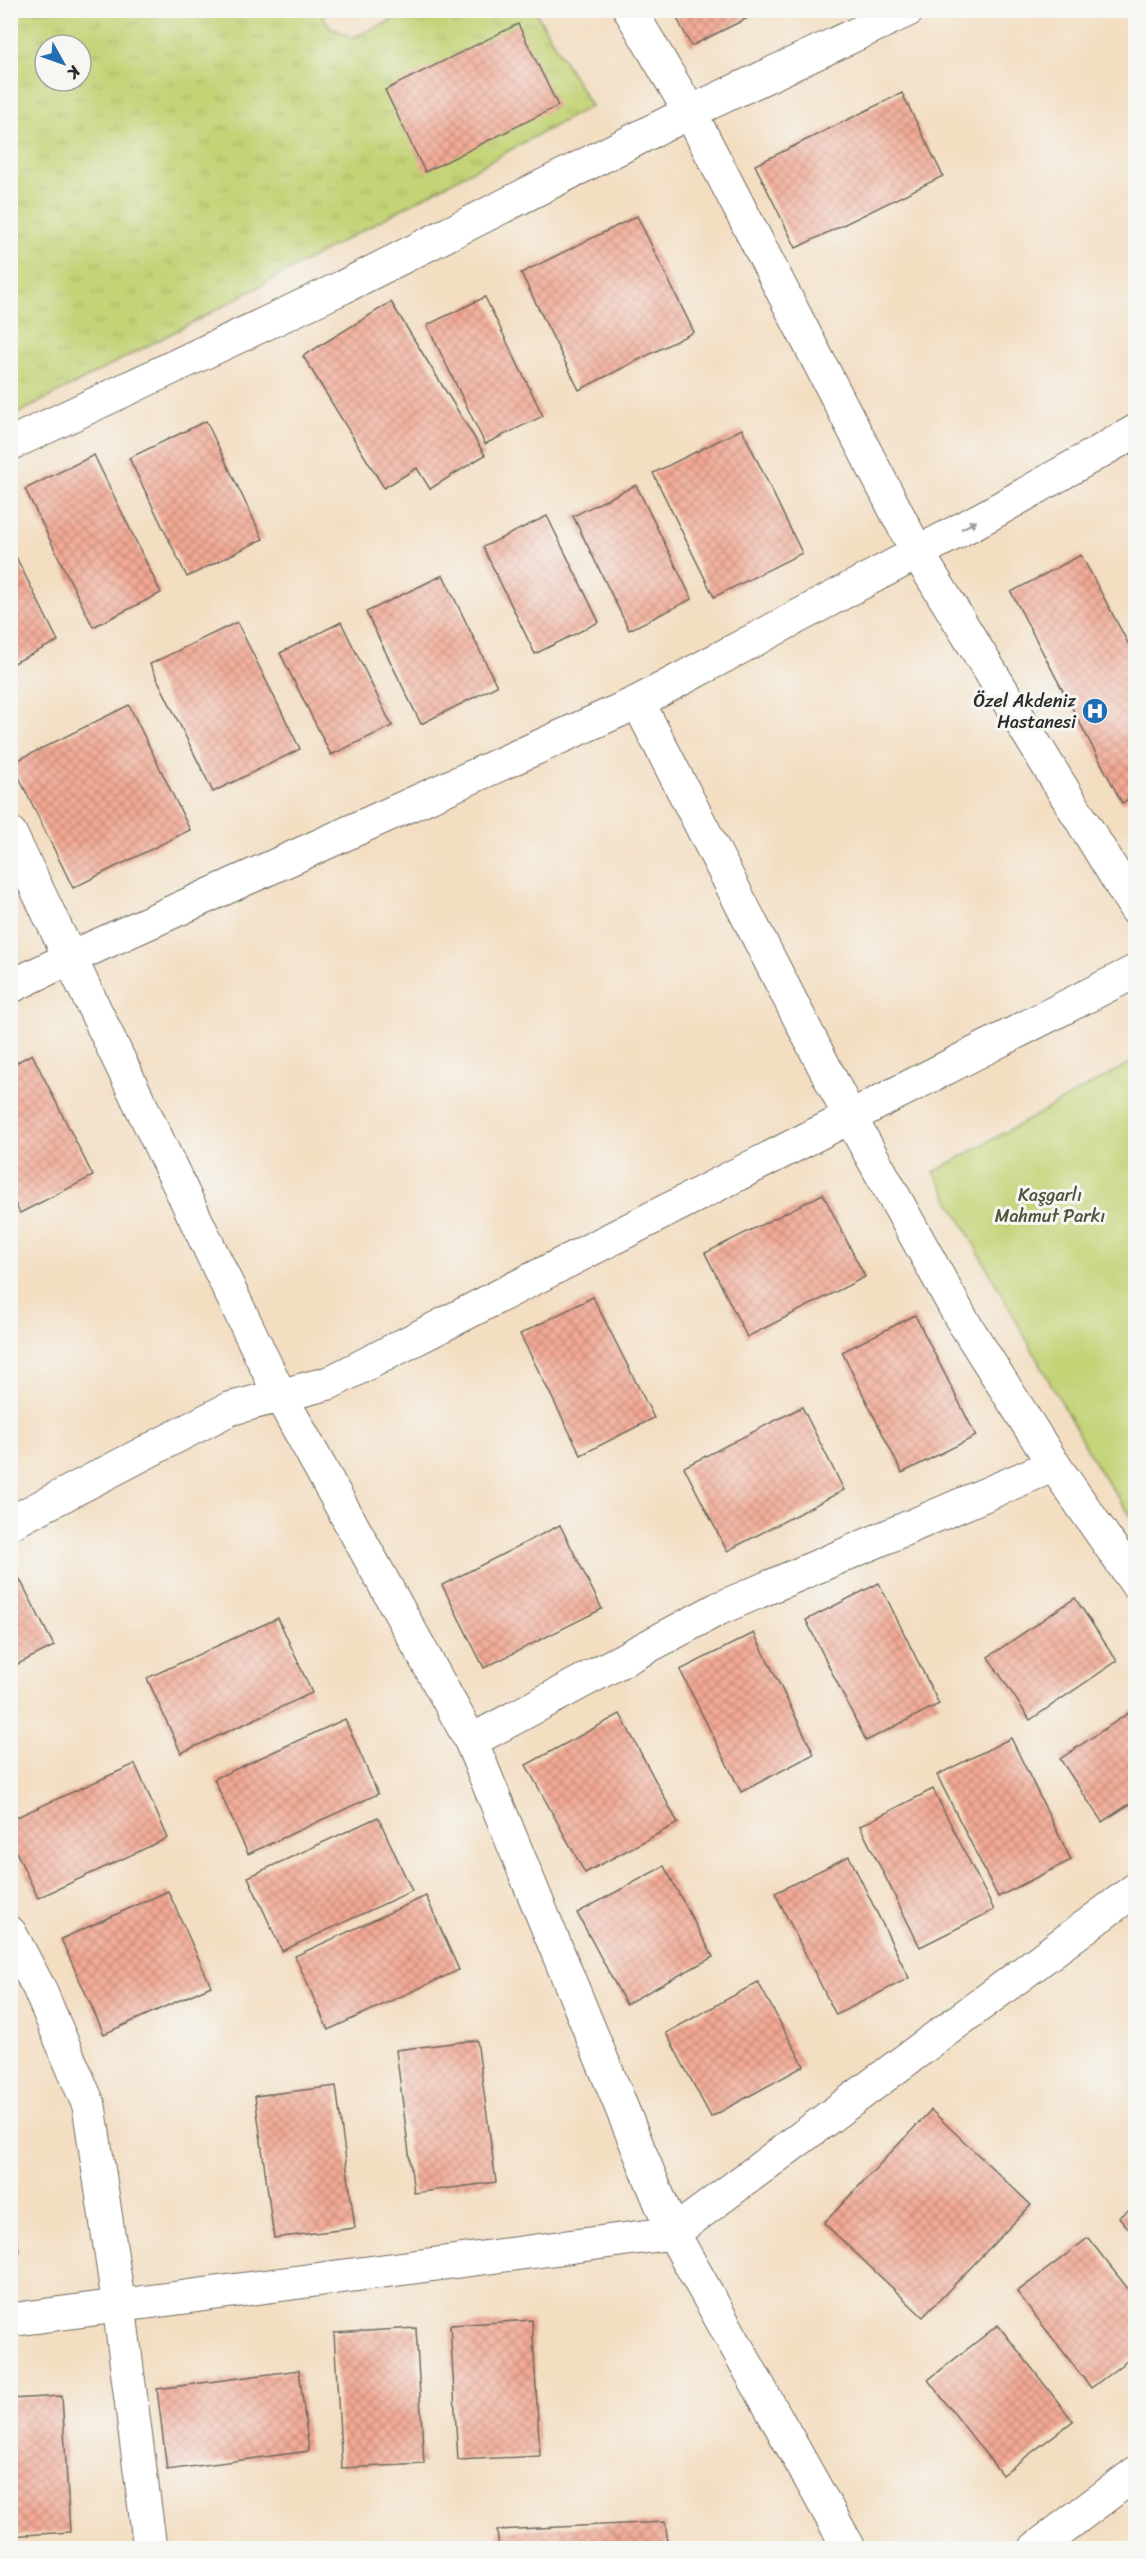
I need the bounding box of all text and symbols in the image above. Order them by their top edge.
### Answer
north arrow [33,33,93,93]
text: K [59,59,89,86]
one-way arrow [961,520,978,530]
place label: Özel Akdeniz Hastanesi [973,685,1077,738]
hospital icon: Özel Akdeniz Hastanesi [1080,696,1110,726]
park label: Kaşgarlı Mahmut Parkı [995,1179,1105,1232]

